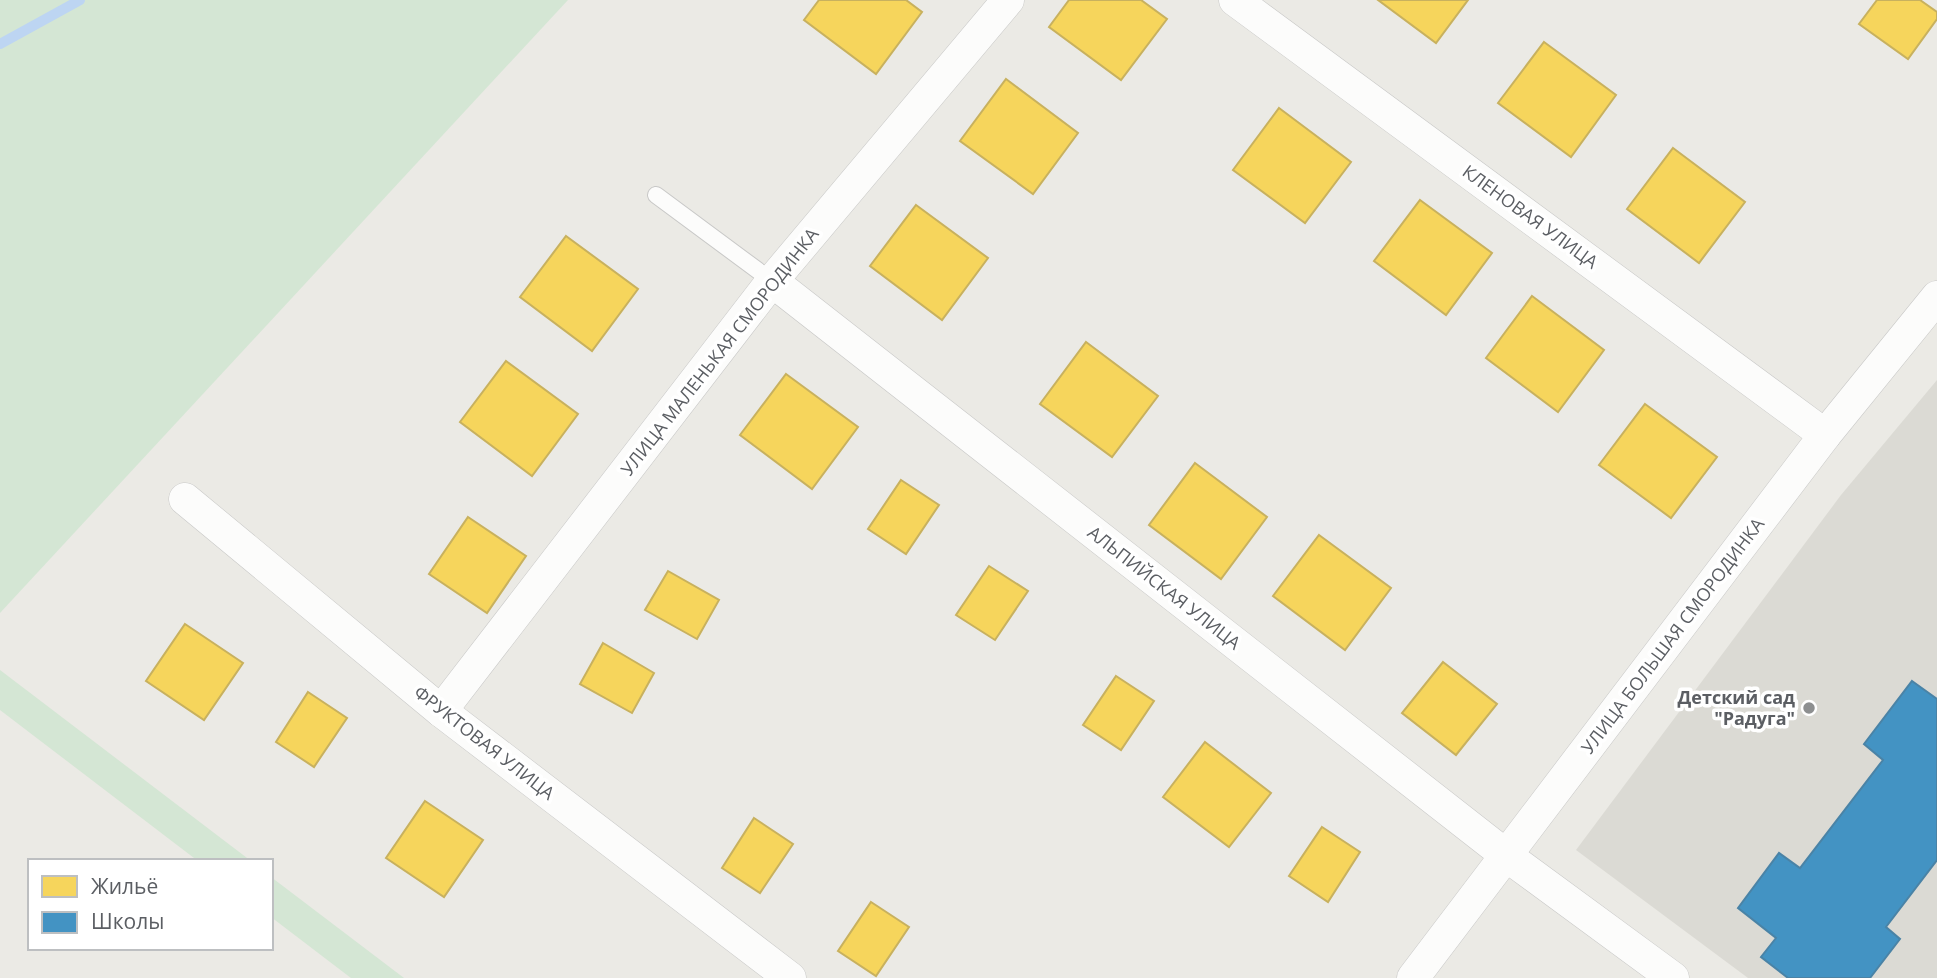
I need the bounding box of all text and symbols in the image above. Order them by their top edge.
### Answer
street label: КЛЕНОВАЯ УЛИЦА [1458,159,1604,274]
street label: УЛИЦА МАЛЕНЬКАЯ СМОРОДИНКА [615,222,824,480]
street label: УЛИЦА БОЛЬШАЯ СМОРОДИНКА [1575,512,1769,758]
street label: АЛЬПИЙСКАЯ УЛИЦА [1083,520,1246,655]
street label: ФРУКТОВАЯ УЛИЦА [409,680,560,805]
place label: Детский сад "Радуга" [1678,685,1795,730]
marker: Детский сад "Радуга" [1801,700,1817,716]
legend [28,859,273,950]
text: Жильё [91,872,158,900]
text: Школы [91,907,164,935]

